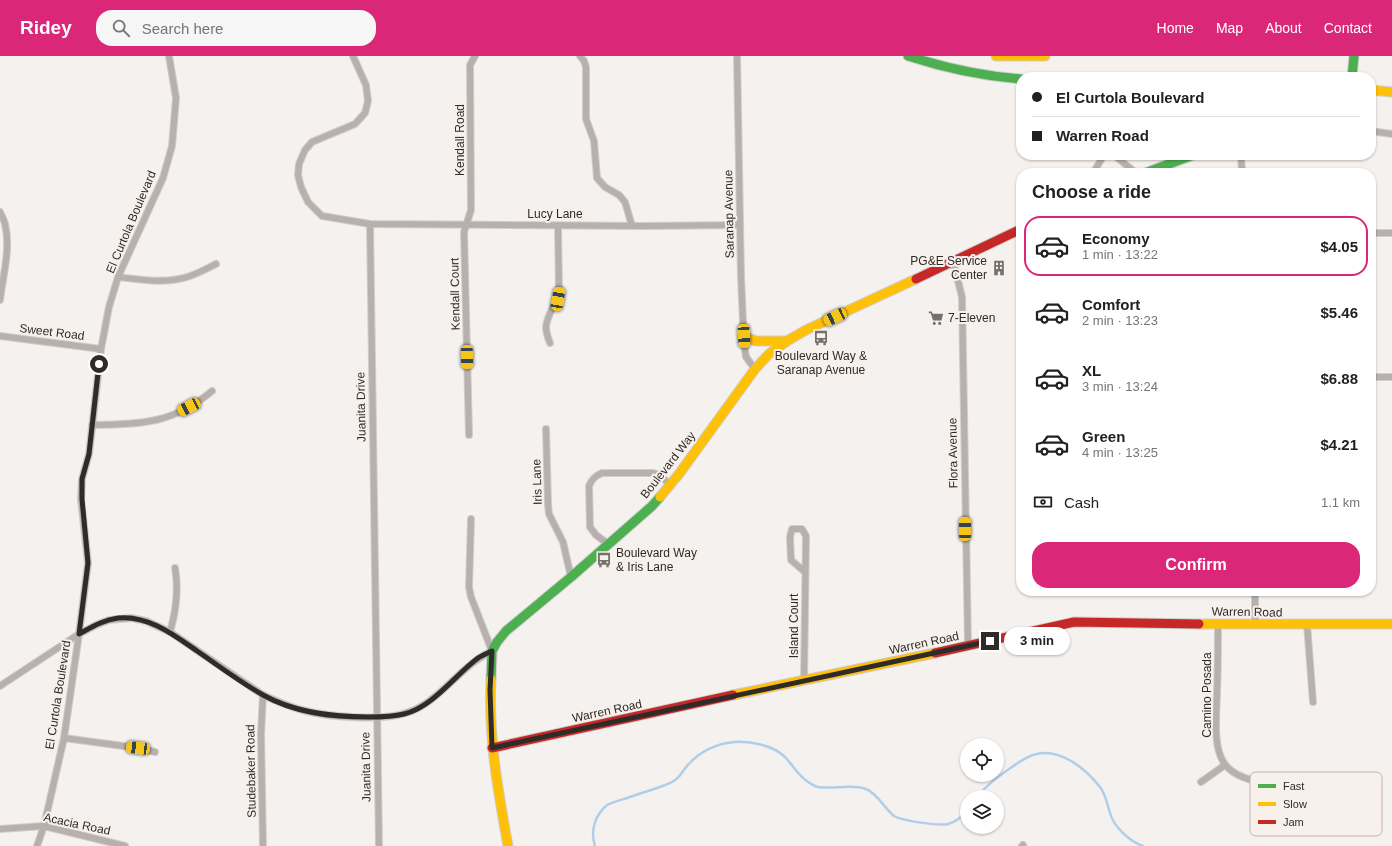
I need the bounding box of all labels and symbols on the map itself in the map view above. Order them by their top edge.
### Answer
street label: Kendall Road [453,104,467,176]
street label: El Curtola Boulevard [103,169,159,275]
street label: Saranap Avenue [721,169,737,258]
street label: Lucy Lane [527,207,583,221]
place label: PG&E Service Center [910,254,987,282]
street label: Kendall Court [447,257,463,330]
building icon: PG&E Service Center [990,259,1008,277]
car [550,286,566,312]
car [822,306,848,328]
supermarket icon: 7-Eleven [927,309,945,327]
place label: 7-Eleven [948,311,995,325]
street label: Sweet Road [19,321,85,343]
car [737,324,751,348]
bus stop icon: Boulevard Way & Saranap Avenue [812,329,830,347]
car [461,345,473,369]
place label: Boulevard Way & Saranap Avenue [775,349,867,377]
route start [90,355,108,373]
street label: Juanita Drive [353,372,369,442]
car [176,396,202,418]
street label: Flora Avenue [945,417,961,488]
street label: Boulevard Way [638,429,698,501]
street label: Iris Lane [529,458,545,505]
car [959,517,971,541]
place label: Boulevard Way & Iris Lane [616,546,697,574]
bus stop icon: Boulevard Way & Iris Lane [595,551,613,569]
street label: Island Court [787,593,801,658]
street label: Warren Road [1211,604,1283,620]
callout: 3 min [1004,627,1070,655]
street label: Warren Road [888,629,960,657]
route end [981,632,999,650]
street label: El Curtola Boulevard [42,640,74,750]
street label: Camino Posada [1200,652,1214,738]
street label: Warren Road [571,697,643,725]
street label: Studebaker Road [243,724,259,818]
street label: Juanita Drive [358,732,374,802]
car [125,741,151,755]
legend [1250,772,1382,836]
text: Fast [1283,780,1304,792]
text: Slow [1283,798,1307,810]
street label: Acacia Road [42,810,112,838]
text: Jam [1283,816,1304,828]

